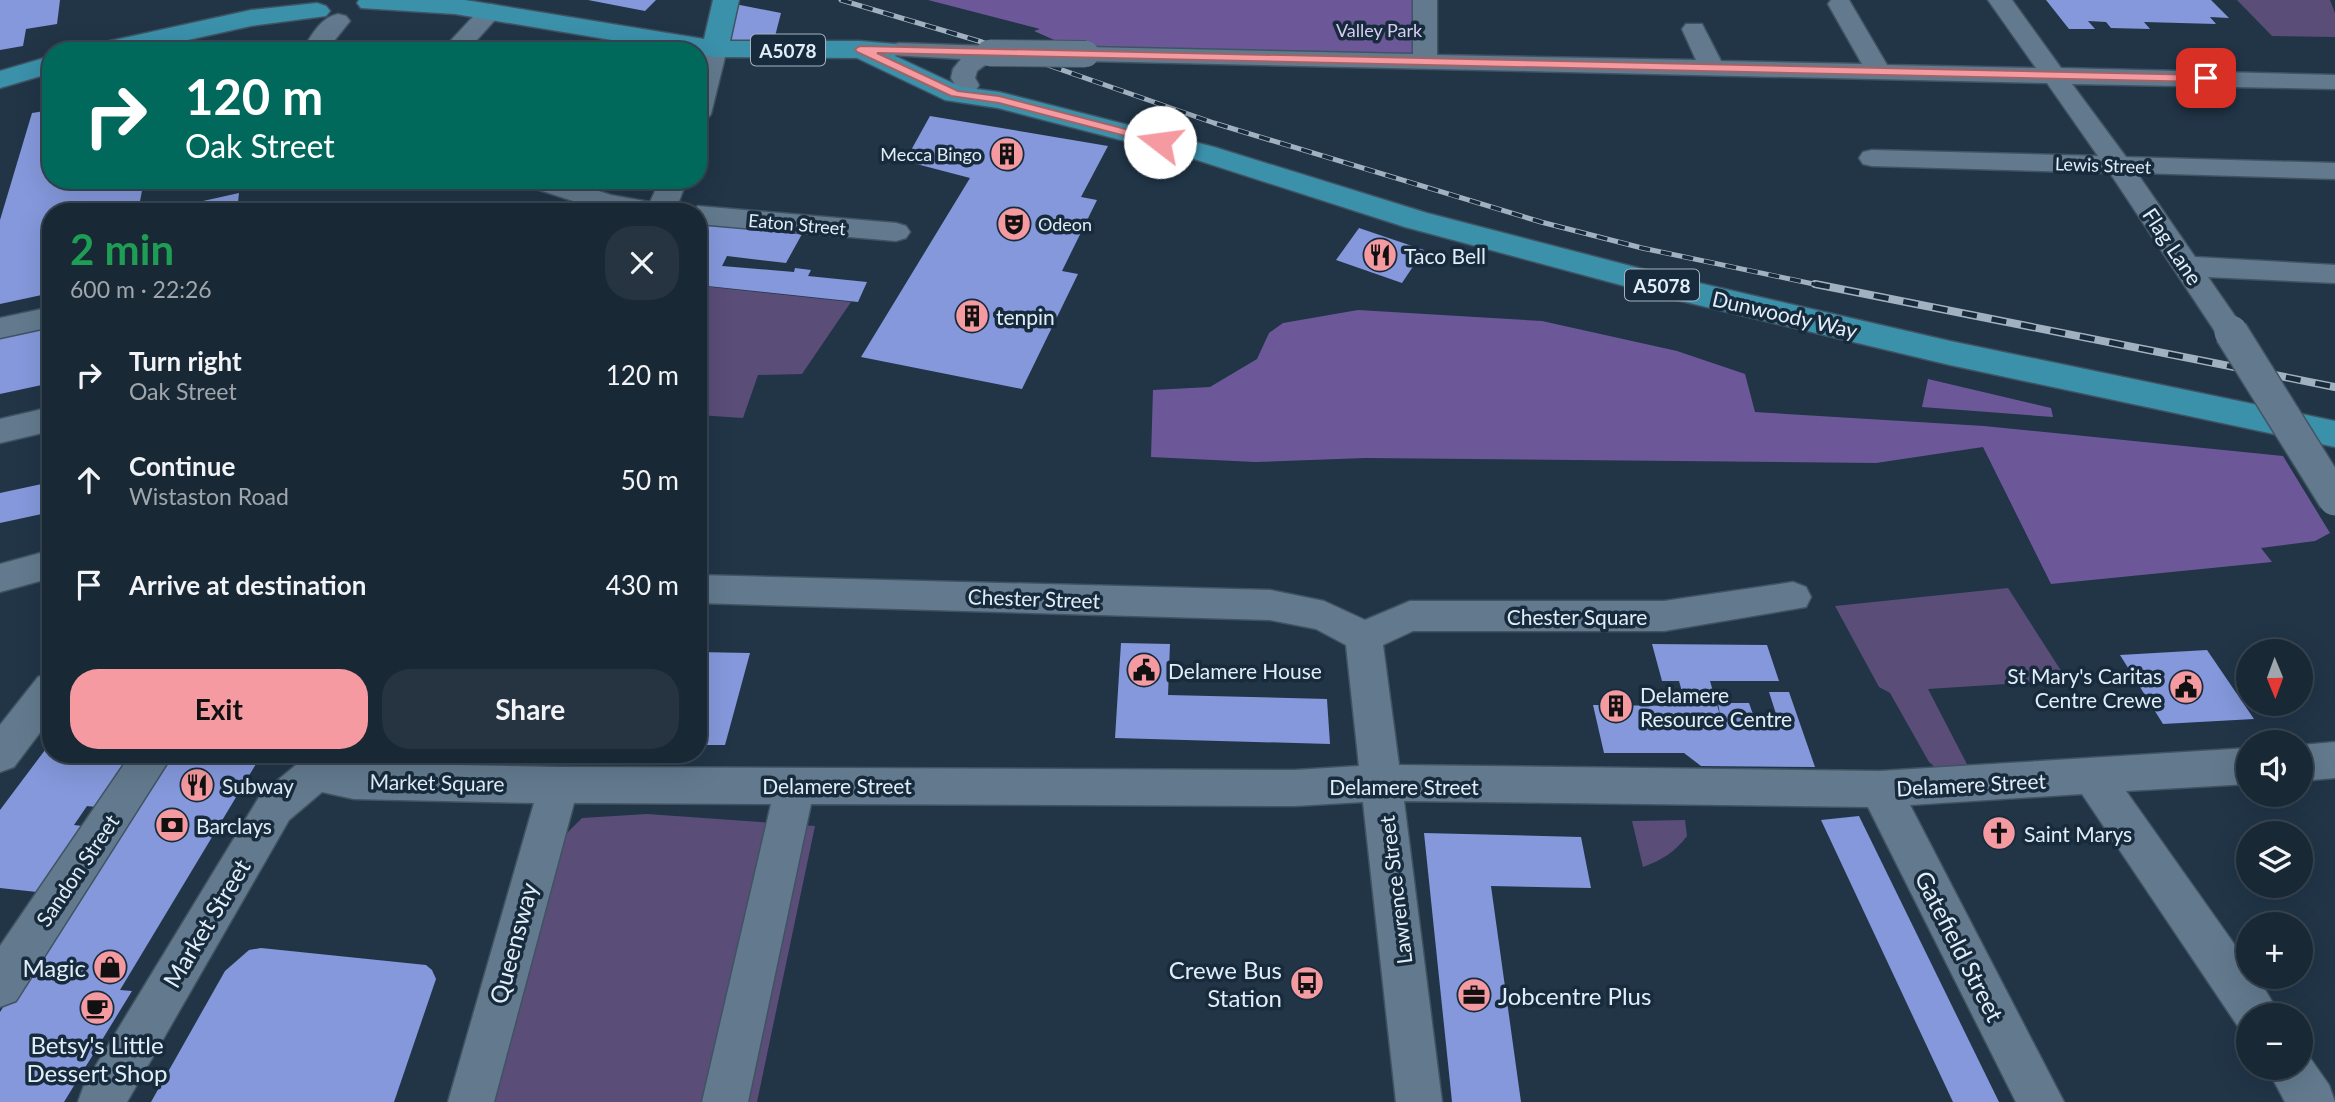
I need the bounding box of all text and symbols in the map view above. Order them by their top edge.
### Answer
park label: Valley Park [1336,19,1423,41]
road number: A5078 [751,34,825,66]
pin [2176,48,2236,108]
icon: arrive [2187,59,2225,97]
text: 120 m [185,67,323,125]
icon: right [70,70,161,161]
position arrow [1123,105,1197,179]
text: Oak Street [185,126,335,165]
building icon: Mecca Bingo [988,135,1026,173]
place label: Mecca Bingo [880,143,982,165]
street label: Lewis Street [2055,152,2152,178]
street label: Flag Lane [2138,203,2208,289]
theatre icon: Odeon [995,205,1033,243]
street label: Eaton Street [747,209,847,239]
place label: Odeon [1038,213,1092,235]
text: 2 min [70,224,174,274]
button: close [605,226,679,300]
restaurant icon: Taco Bell [1361,236,1399,274]
place label: Taco Bell [1404,243,1486,268]
road number: A5078 [1625,270,1699,300]
text: 600 m · 22:26 [70,275,212,303]
street label: Dunwoody Way [1710,285,1860,343]
building icon: tenpin [953,297,991,335]
place label: tenpin [996,304,1055,329]
text: Turn right [129,345,242,377]
icon: right [70,356,108,394]
text: 120 m [606,359,679,391]
text: Oak Street [129,377,237,405]
text: Continue [129,450,235,482]
icon: ahead [70,461,108,499]
text: 50 m [621,464,679,496]
text: Wistaston Road [129,482,289,510]
icon: arrive [70,566,108,604]
text: Arrive at destination [129,569,366,601]
text: 430 m [606,569,679,601]
street label: Chester Street [967,583,1101,613]
street label: Chester Square [1507,604,1647,629]
north arrow [2236,639,2314,716]
map controls [2236,639,2313,1080]
public building icon: Delamere House [1125,651,1163,689]
place label: Delamere House [1168,658,1322,683]
place label: St Mary's Caritas Centre Crewe [2007,663,2162,712]
public building icon: St Mary's Caritas Centre Crewe [2167,668,2205,706]
button: Exit [70,669,368,749]
button: Share [382,669,679,749]
place label: Delamere Resource Centre [1640,682,1792,731]
building icon: Delamere Resource Centre [1597,687,1635,725]
button: sound [2236,730,2313,807]
restaurant icon: Subway [178,766,216,804]
street label: Market Square [369,768,505,796]
street label: Delamere Street [1896,768,2047,800]
place label: Subway [222,773,294,798]
street label: Delamere Street [762,773,912,798]
street label: Delamere Street [1329,774,1479,799]
bank icon: Barclays [153,806,191,844]
street label: Sandon Street [30,809,124,931]
place label: Barclays [196,813,272,838]
street label: Lawrence Street [1373,814,1417,966]
church icon: Saint Marys [1980,814,2018,852]
place label: Saint Marys [2024,821,2132,846]
button: layers [2236,821,2313,898]
street label: Market Street [156,853,256,992]
street label: Gatefield Street [1910,866,2011,1027]
street label: Queensway [483,879,543,1007]
button: + [2236,912,2313,989]
shop icon: Magic [91,948,129,986]
place label: Magic [22,953,86,982]
place label: Crewe Bus Station [1169,955,1282,1012]
bus stop icon: Crewe Bus Station [1288,964,1326,1002]
office icon: Jobcentre Plus [1455,976,1493,1014]
place label: Jobcentre Plus [1498,981,1651,1010]
cafe icon: Betsy's Little Dessert Shop [78,989,116,1027]
button: − [2236,1003,2313,1080]
place label: Betsy's Little Dessert Shop [27,1030,167,1087]

